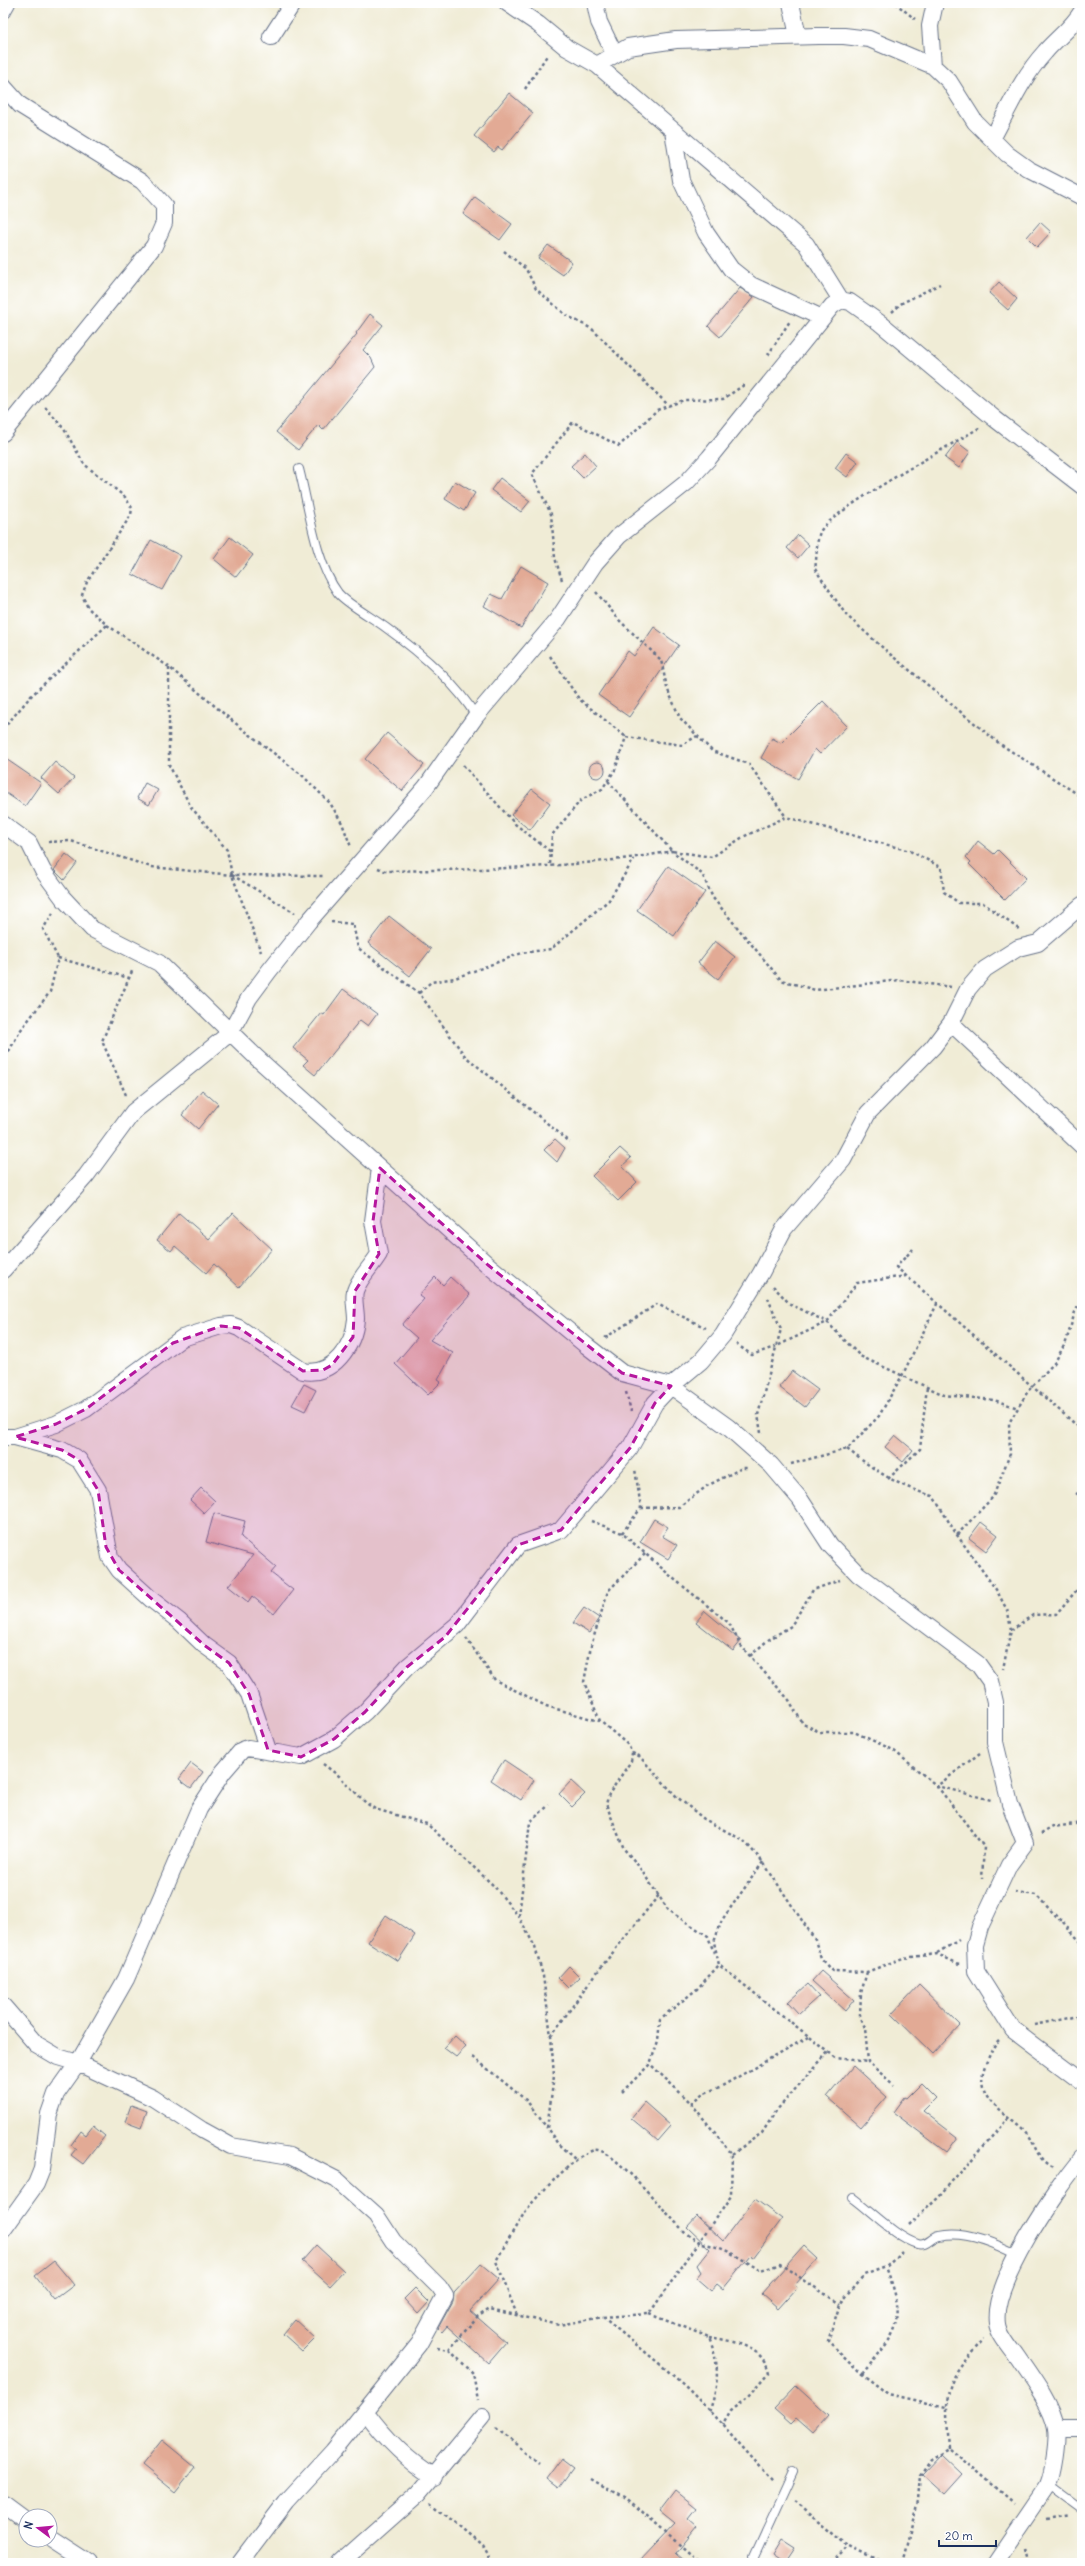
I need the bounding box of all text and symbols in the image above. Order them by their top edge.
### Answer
north arrow [18,2508,58,2548]
text: N [21,2520,36,2531]
scale bar [939,2522,996,2548]
text: 20 m [945,2528,973,2543]

